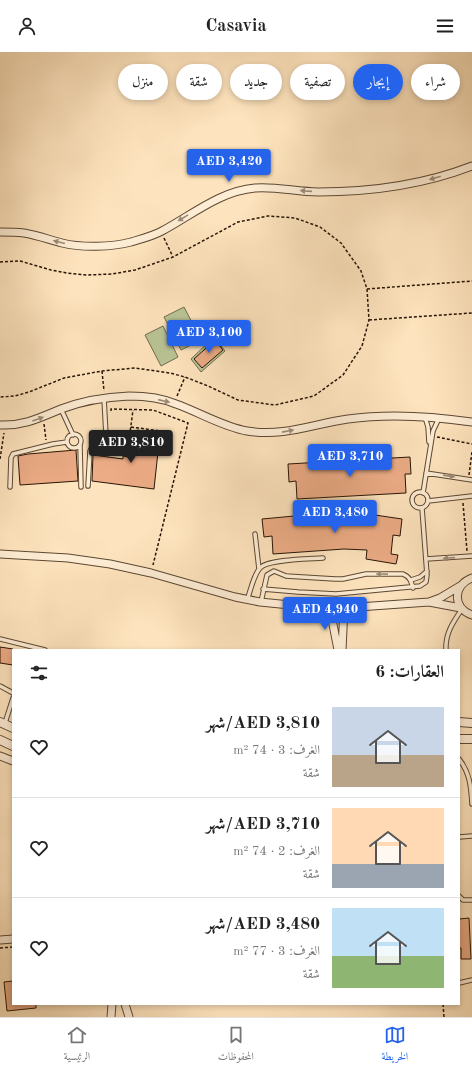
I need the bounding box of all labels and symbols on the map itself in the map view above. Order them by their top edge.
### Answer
pin: AED 3,420 [183,149,275,183]
one-way arrow [429,175,441,181]
one-way arrow [300,188,312,194]
one-way arrow [177,215,189,222]
one-way arrow [53,239,66,245]
pin: AED 3,100 [163,320,255,354]
one-way arrow [158,398,170,404]
one-way arrow [32,416,44,422]
one-way arrow [282,428,294,434]
pin: AED 3,810 [85,430,177,464]
pin: AED 3,710 [304,444,396,478]
one-way arrow [443,473,455,479]
pin: AED 3,480 [289,500,381,534]
one-way arrow [443,554,455,561]
one-way arrow [375,571,388,577]
pin: AED 4,940 [279,597,371,631]

